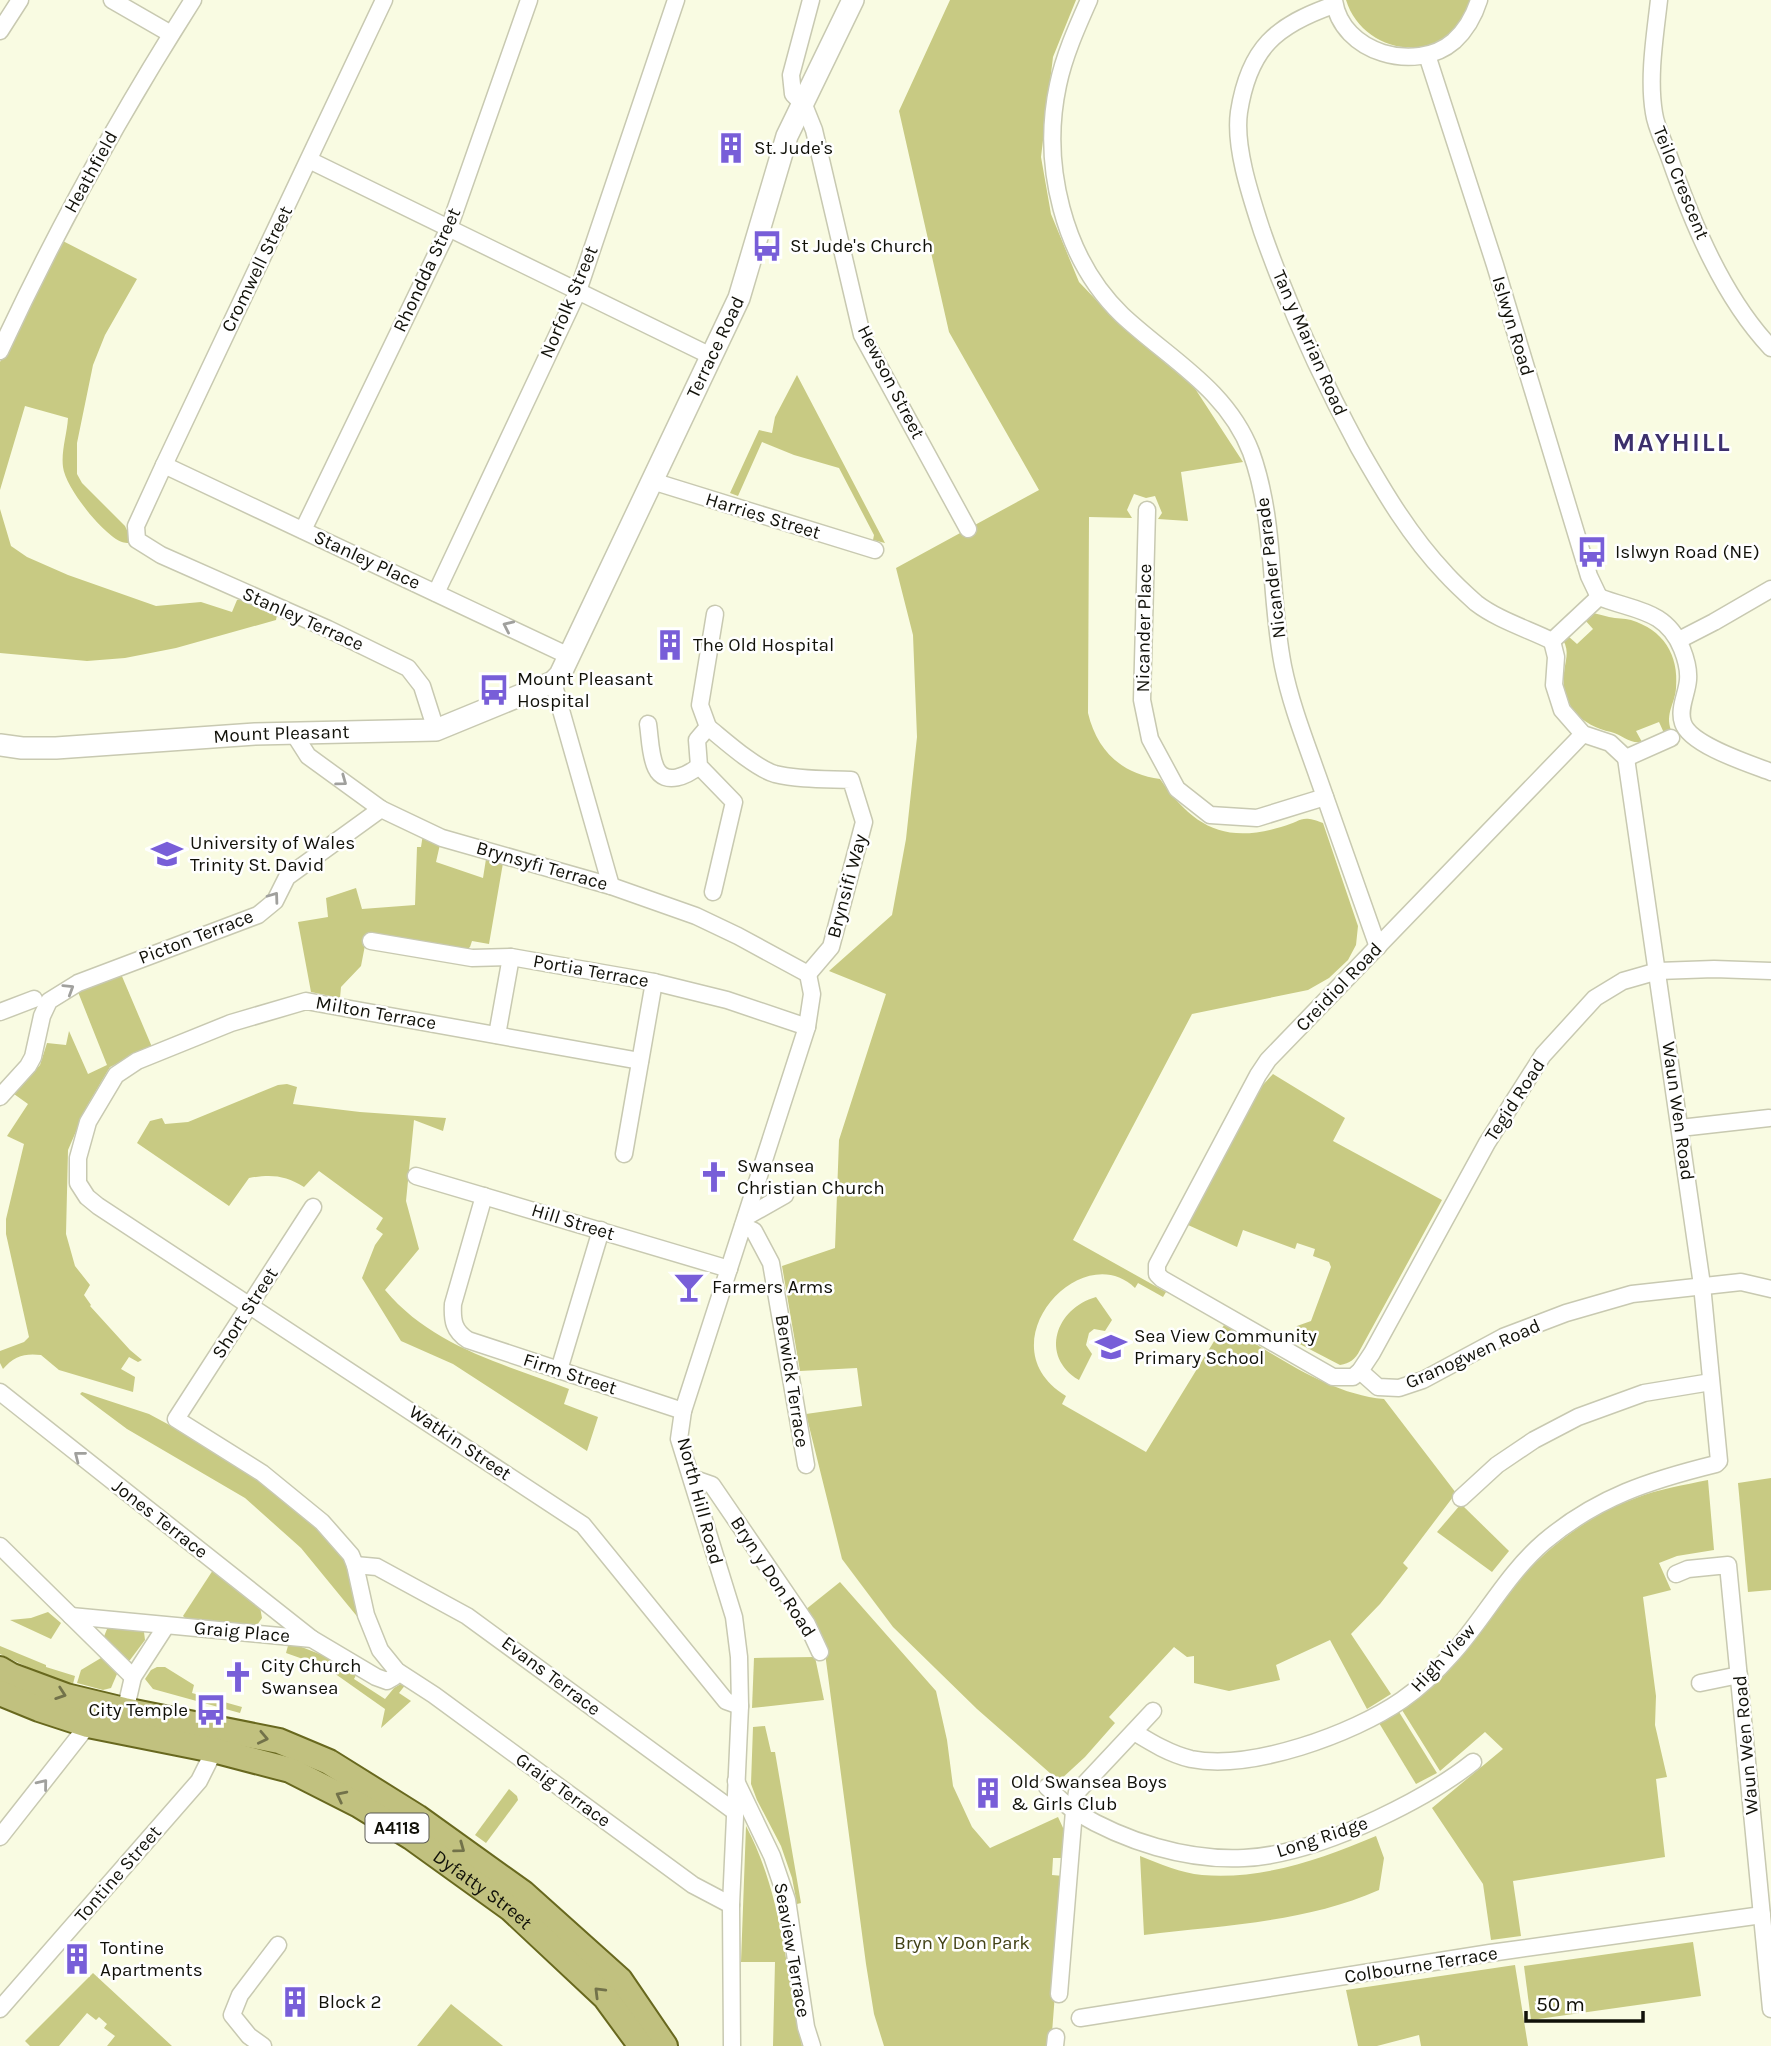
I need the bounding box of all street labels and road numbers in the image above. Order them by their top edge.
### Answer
street label: Teilo Crescent [1648,123,1714,243]
street label: Heathfield [60,127,122,217]
street label: Cromwell Street [217,202,297,336]
street label: Rhondda Street [389,204,465,336]
street label: Norfolk Street [535,243,603,361]
street label: Tan y Marian Road [1268,267,1352,419]
street label: Islwyn Road [1487,274,1539,378]
street label: Terrace Road [682,293,749,402]
street label: Hewson Street [853,321,929,443]
street label: Harries Street [703,488,823,544]
street label: Nicander Parade [1251,496,1291,640]
street label: Stanley Place [310,526,424,594]
street label: Nicander Place [1132,563,1156,693]
street label: Stanley Terrace [239,582,367,656]
street label: Mount Pleasant [212,721,350,748]
street label: Brynsifi Way [823,831,872,941]
street label: Brynsyfi Terrace [474,837,610,895]
street label: Picton Terrace [136,905,256,969]
street label: Creidiol Road [1291,938,1387,1036]
street label: Portia Terrace [531,950,651,992]
street label: Milton Terrace [314,992,438,1034]
street label: Waun Wen Road [1657,1040,1699,1182]
street label: Tegid Road [1480,1055,1550,1145]
street label: Hill Street [529,1199,617,1245]
street label: Short Street [207,1263,283,1363]
street label: Berwick Terrace [771,1313,813,1449]
street label: Granogwen Road [1402,1314,1544,1394]
street label: Firm Street [521,1349,619,1399]
street label: Watkin Street [405,1401,515,1485]
street label: North Hill Road [672,1435,728,1567]
street label: Jones Terrace [108,1475,212,1563]
street label: Bryn y Don Road [726,1513,820,1641]
street label: Graig Place [193,1617,291,1647]
street label: High View [1406,1619,1480,1697]
street label: Evans Terrace [497,1632,605,1720]
street label: Waun Wen Road [1729,1674,1763,1816]
street label: Graig Terrace [511,1748,615,1832]
street label: Long Ridge [1273,1812,1371,1862]
road number: A4118 [366,1814,428,1842]
street label: Tontine Street [70,1821,166,1927]
street label: Dyfatty Street [429,1845,537,1934]
street label: Seaview Terrace [769,1881,815,2019]
street label: Colbourne Terrace [1343,1942,1499,1988]

